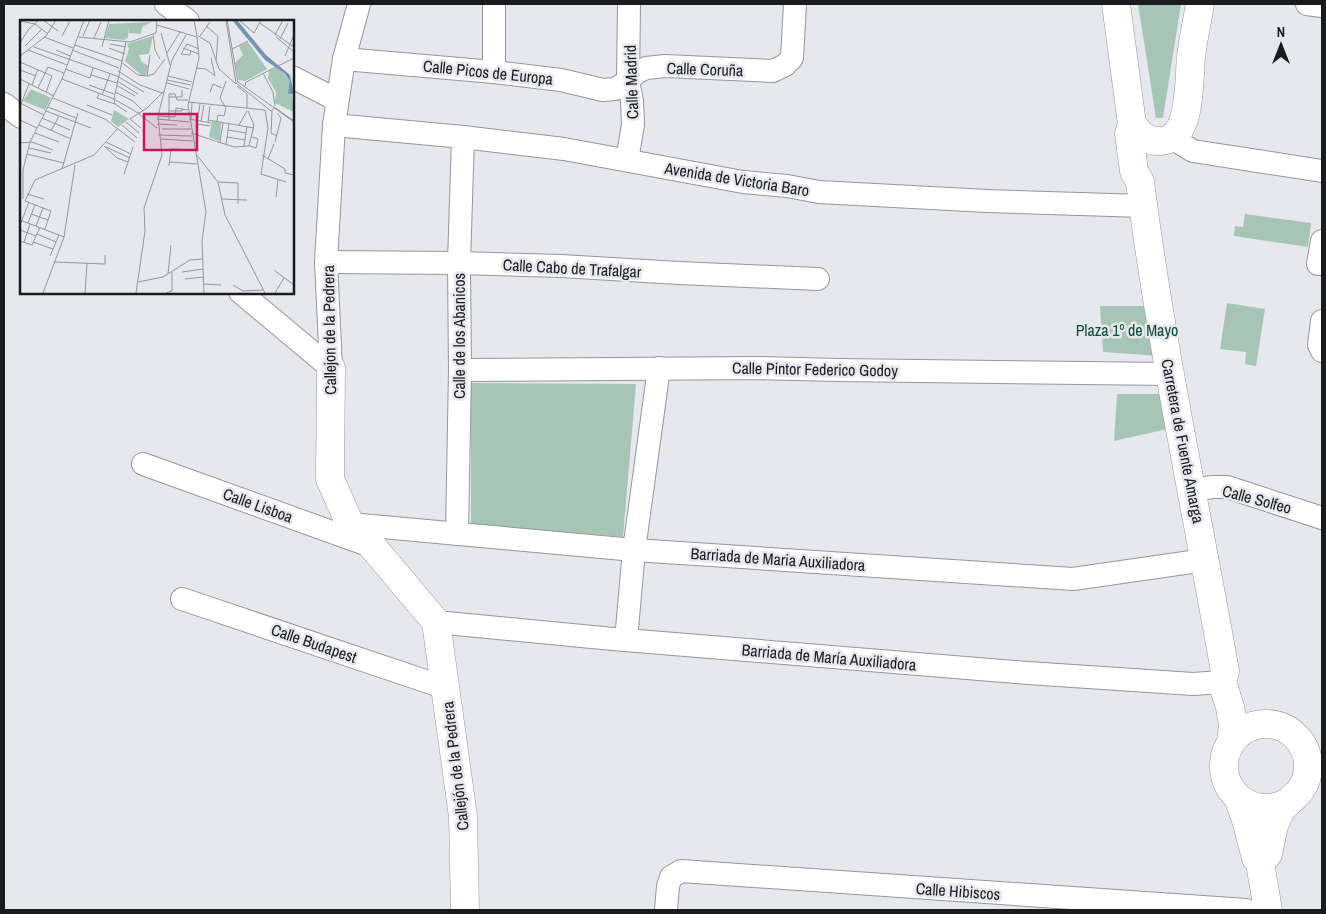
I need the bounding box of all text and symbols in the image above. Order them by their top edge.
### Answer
inset map [20,20,294,294]
north arrow [1256,20,1306,70]
text: N [1277,23,1285,41]
street label: Calle Madrid [619,44,643,120]
street label: Calle Picos de Europa [422,54,555,90]
street label: Calle Coruña [666,57,744,81]
street label: Avenida de Victoria Baro [662,157,811,201]
street label: Calle Cabo de Trafalgar [502,253,642,283]
street label: Callejon de la Pedrera [317,264,341,395]
street label: Calle de los Abanicos [448,273,470,399]
park label: Plaza 1º de Mayo [1076,319,1178,341]
street label: Calle Pintor Federico Godoy [732,357,898,381]
street label: Carretera de Fuente Amarga [1156,357,1210,526]
street label: Calle Solfeo [1220,479,1294,519]
street label: Calle Lisboa [220,482,297,528]
street label: Barriada de Maria Auxiliadora [690,542,867,576]
street label: Calle Budapest [268,618,360,668]
street label: Barriada de María Auxiliadora [741,638,918,676]
street label: Callejón de la Pedrera [436,700,474,832]
street label: Calle Hibiscos [915,877,1001,905]

